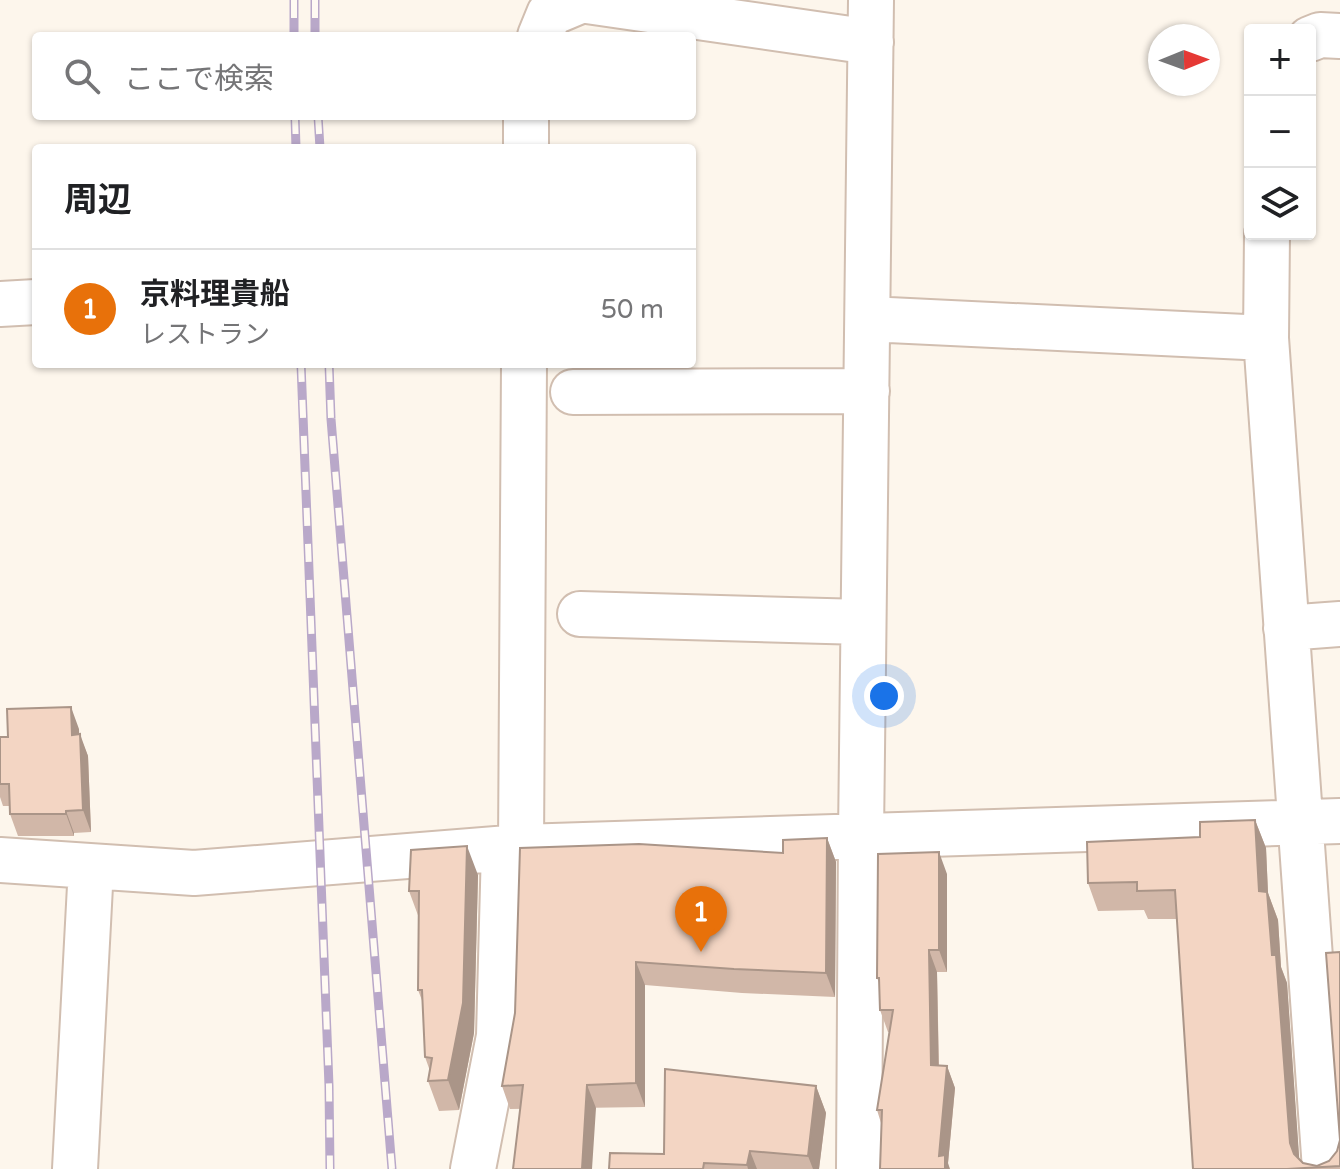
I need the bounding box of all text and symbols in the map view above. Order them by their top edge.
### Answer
north arrow [1148,24,1220,96]
map controls [1244,24,1316,240]
button: + [1244,24,1316,96]
search box [32,32,696,120]
icon: search [60,54,104,98]
text: ここで検索 [124,61,274,98]
button: − [1244,96,1316,168]
button: layers [1244,168,1316,240]
text: 周辺 [64,180,132,221]
text: 京料理貴船 [140,276,290,313]
text: 1 [82,294,98,325]
text: 50 m [601,294,664,325]
text: レストラン [140,319,270,350]
your location [864,676,904,716]
pin: 1 [675,886,727,952]

